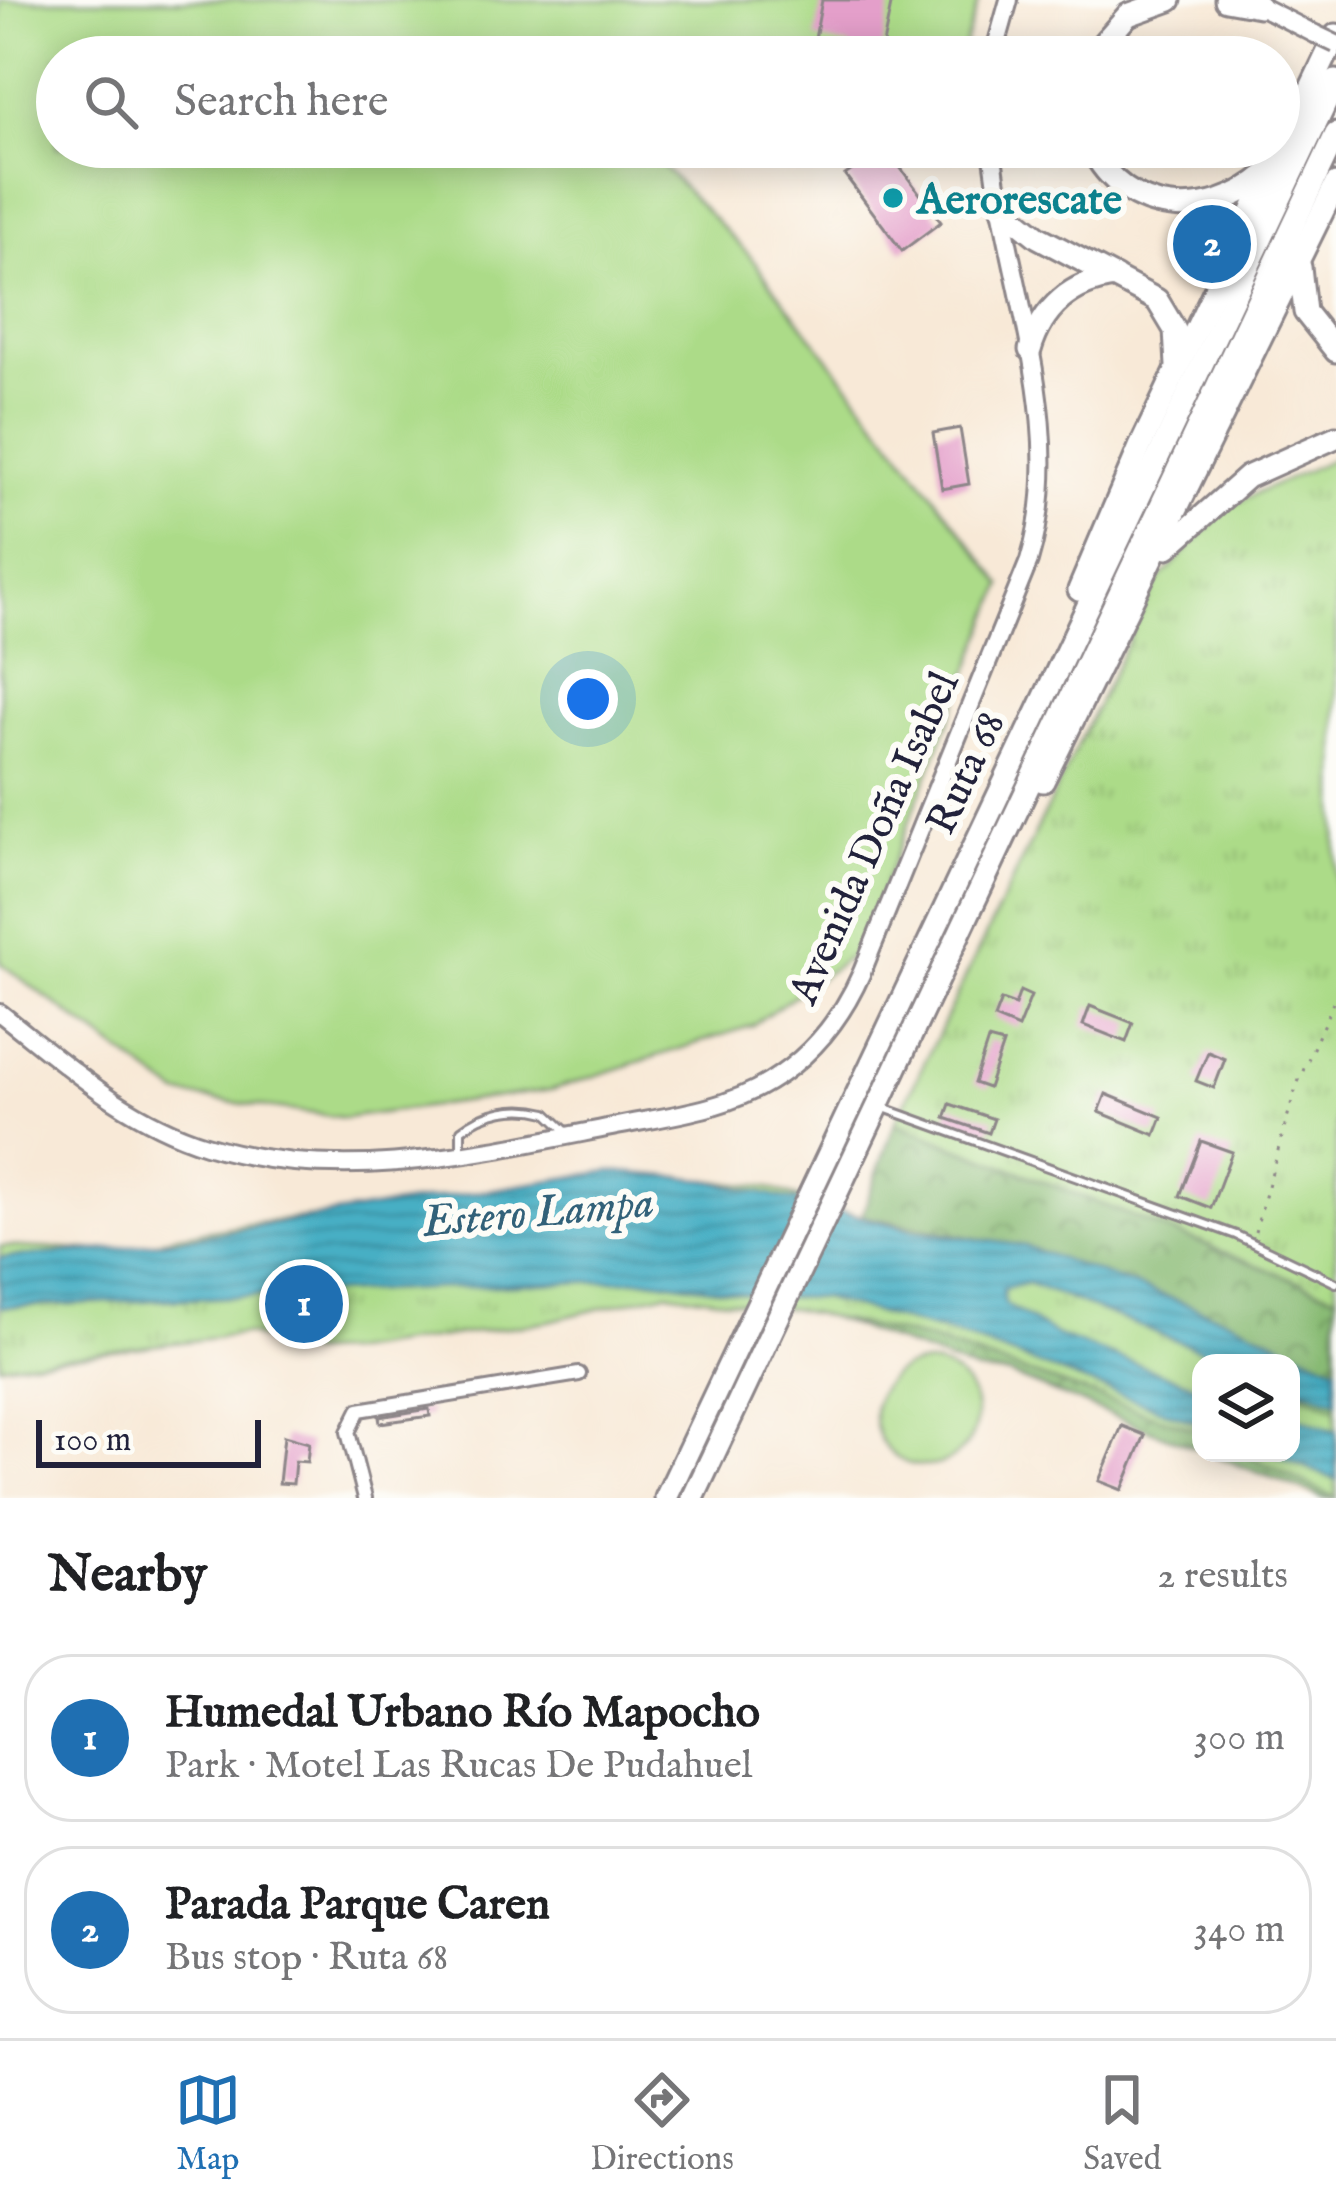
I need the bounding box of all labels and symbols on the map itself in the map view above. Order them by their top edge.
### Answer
place label: Aerorescate [915,175,1122,228]
marker: Aerorescate [880,185,906,211]
pin: 2 [1173,199,1251,289]
street label: Avenida Doña Isabel [778,663,973,1014]
your location [558,669,618,729]
street label: Ruta 68 [916,704,1019,843]
water label: Estero Lampa [419,1175,656,1252]
pin: 1 [265,1259,343,1349]
scale bar [36,1414,261,1467]

